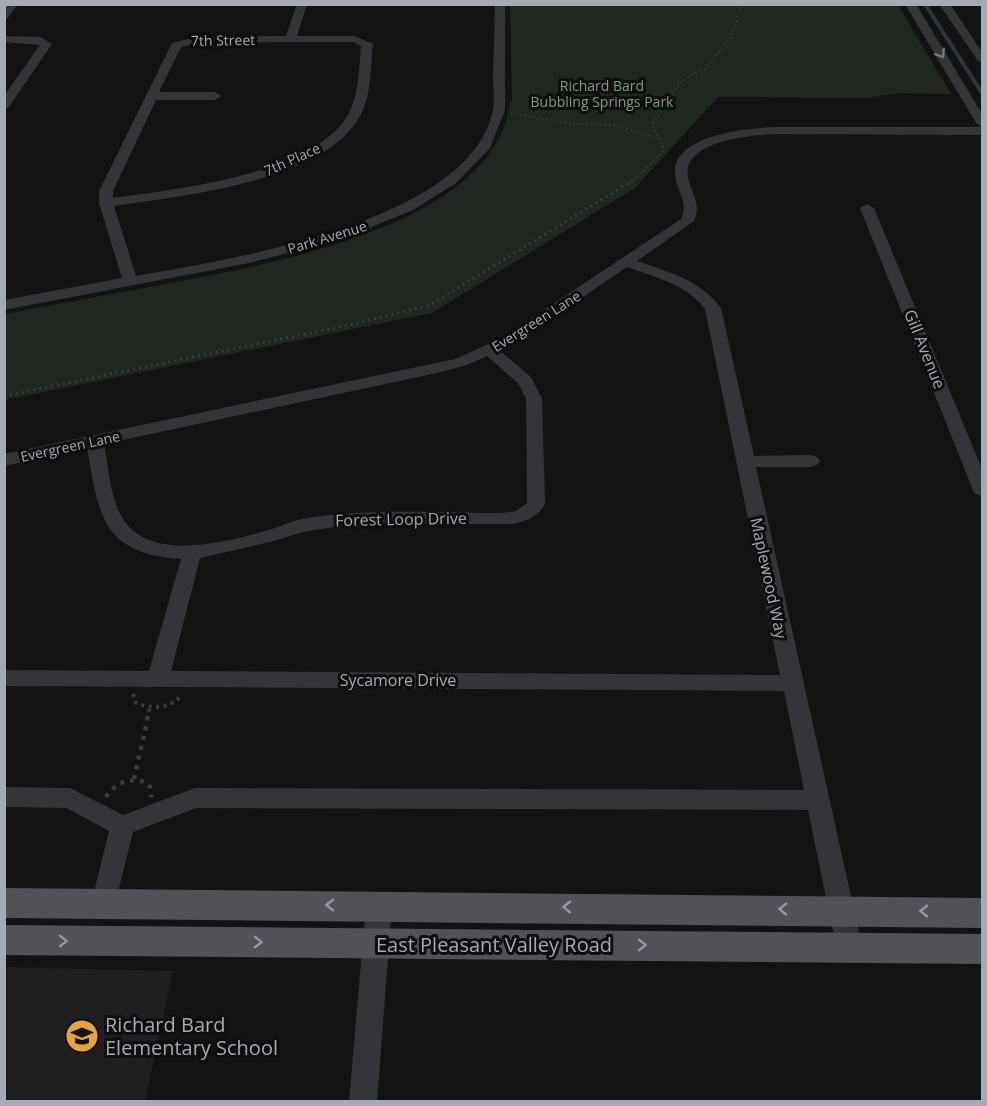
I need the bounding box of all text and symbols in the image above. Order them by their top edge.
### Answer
street label: 7th Street [191,30,255,50]
one-way arrow [933,48,945,58]
park label: Richard Bard Bubbling Springs Park [531,76,674,111]
street label: 7th Place [261,138,323,180]
street label: Park Avenue [285,216,369,258]
street label: Evergreen Lane [488,286,584,356]
street label: Gill Avenue [899,306,951,392]
street label: Evergreen Lane [19,426,122,466]
street label: Forest Loop Drive [335,507,467,531]
street label: Maplewood Way [745,515,793,642]
street label: Sycamore Drive [340,669,456,691]
one-way arrow [325,899,334,911]
one-way arrow [562,901,571,913]
one-way arrow [778,903,787,915]
one-way arrow [920,905,929,918]
street label: East Pleasant Valley Road [376,931,612,958]
one-way arrow [58,935,67,947]
one-way arrow [253,936,262,948]
one-way arrow [637,939,646,951]
place label: Richard Bard Elementary School [105,1011,278,1061]
school or university icon: Richard Bard Elementary School [64,1018,100,1054]

